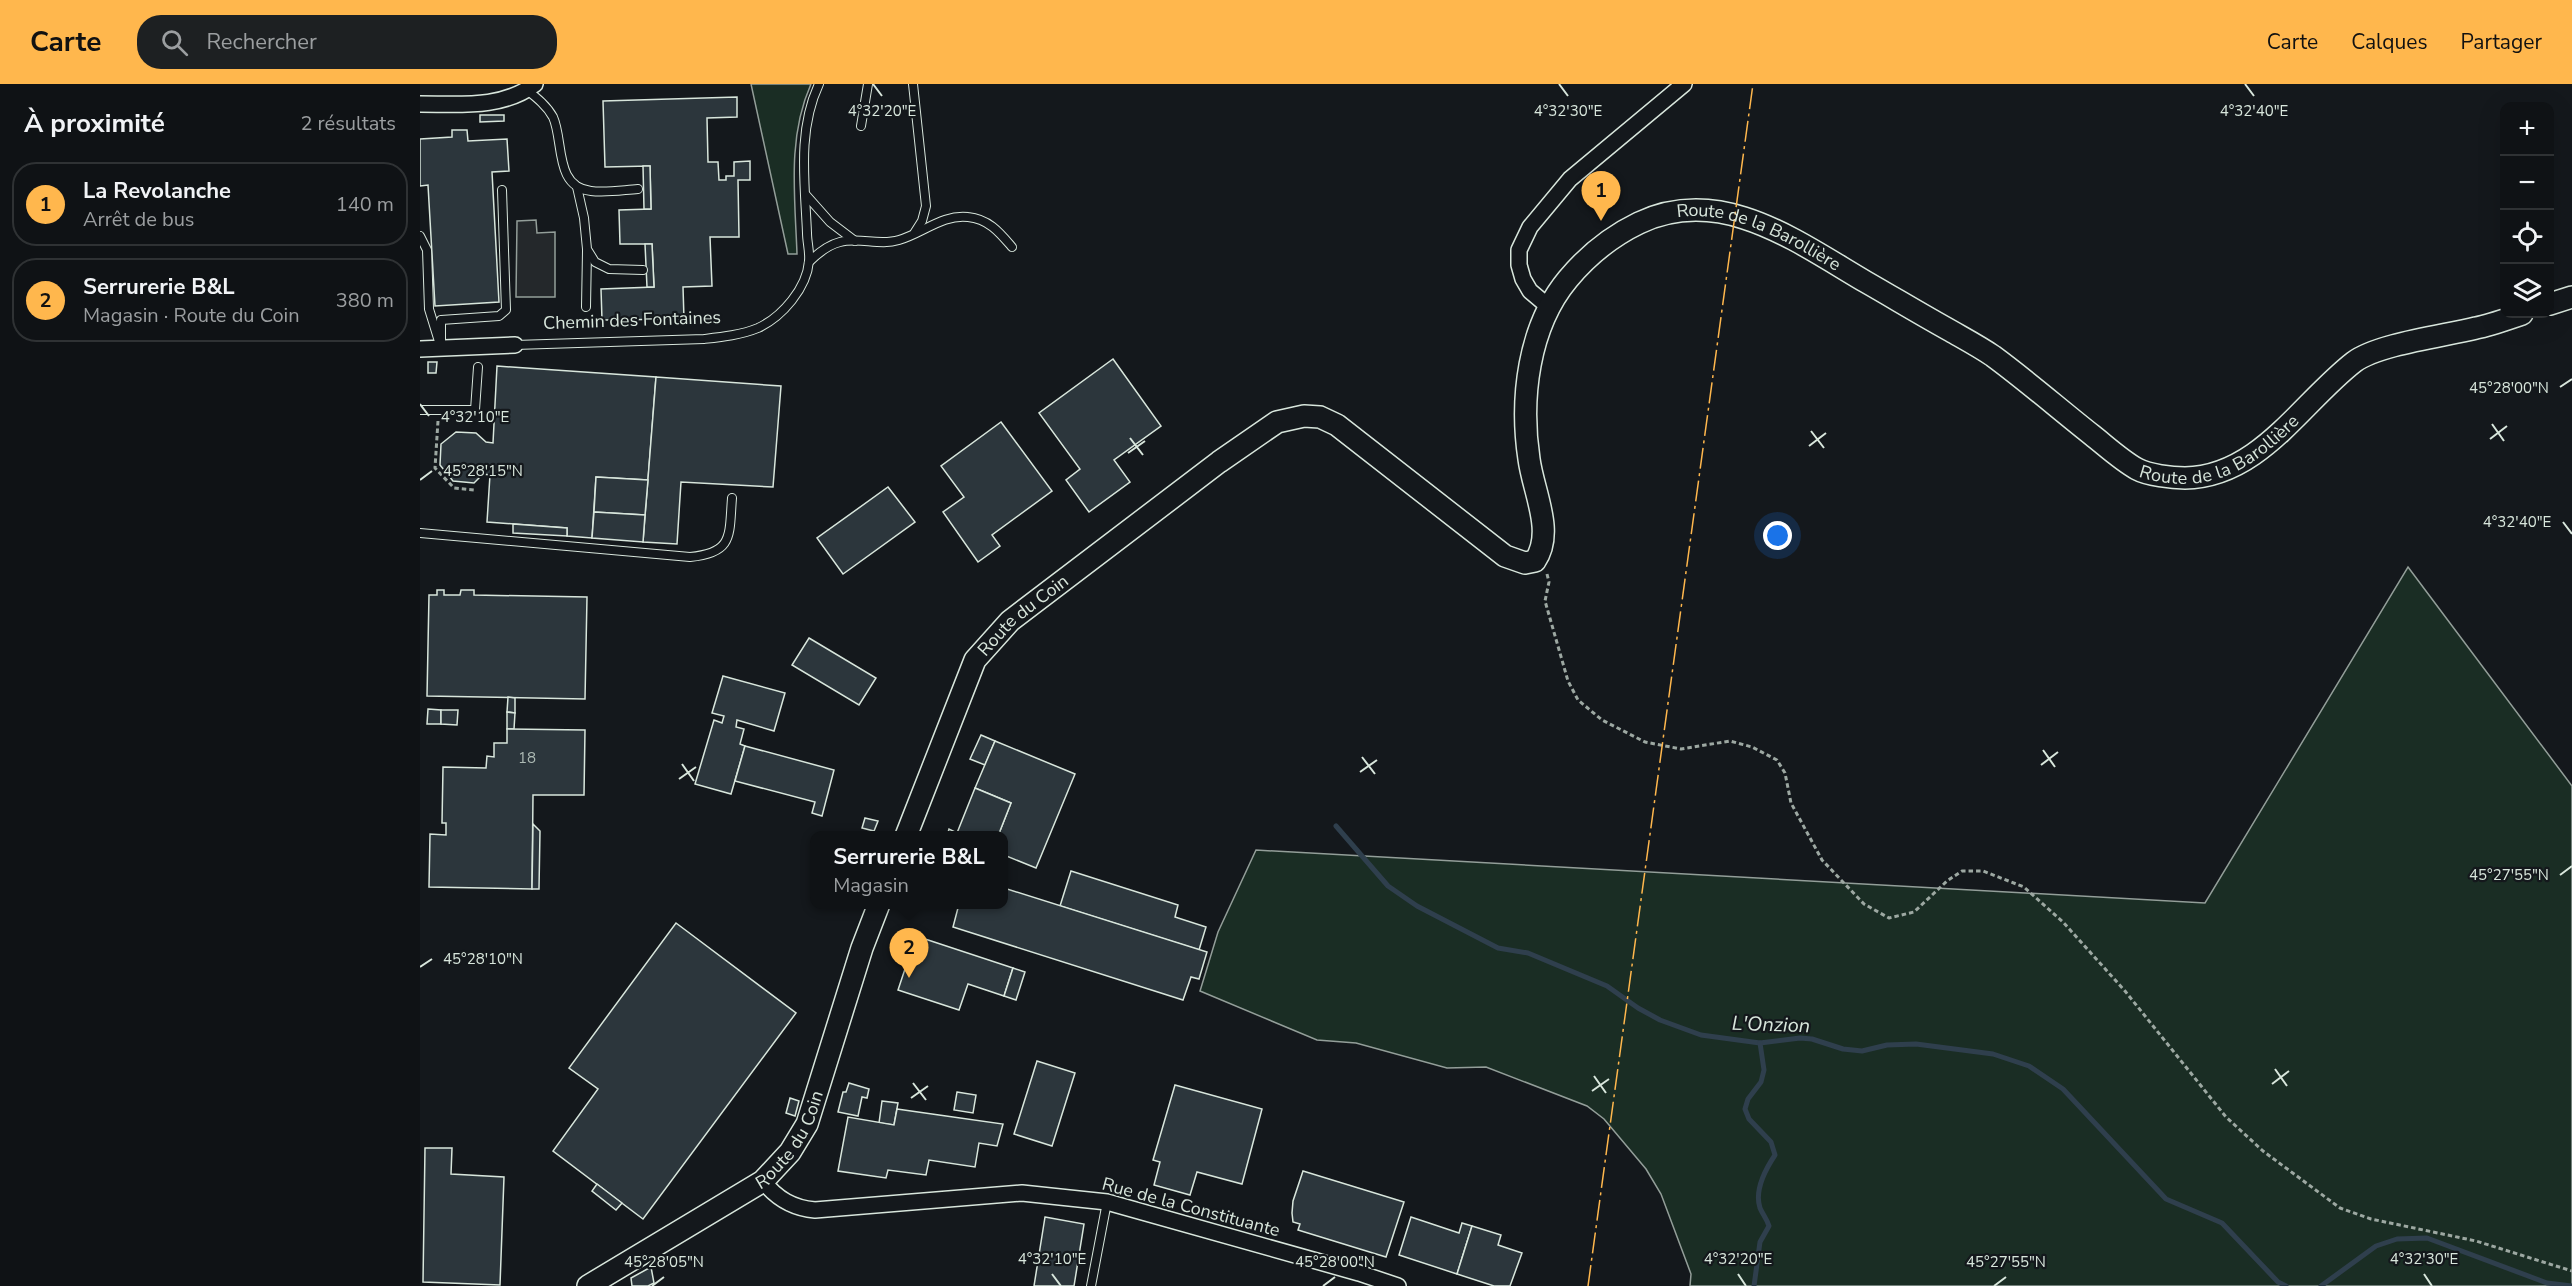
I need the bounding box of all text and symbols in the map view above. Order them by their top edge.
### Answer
search box [137,15,557,69]
text: Carte [30,23,101,61]
icon: search [158,26,191,59]
text: Rechercher [206,27,317,57]
text: Carte [2267,28,2318,56]
text: Calques [2351,28,2428,56]
text: Partager [2461,28,2542,56]
text: 4°32'20"E [848,101,916,121]
text: 4°32'30"E [1534,101,1602,121]
text: 4°32'40"E [2220,101,2288,121]
map controls [2500,102,2554,318]
button: + [2500,102,2554,156]
text: À proximité [24,106,165,141]
text: 2 résultats [300,110,396,137]
button: − [2500,156,2554,210]
pin: 1 [1582,172,1620,221]
text: La Revolanche [83,176,231,206]
text: 1 [40,191,52,218]
text: 140 m [336,191,394,218]
street label: Route de la Barollière [1675,198,1846,276]
text: Arrêt de bus [83,206,194,233]
button: locate [2500,210,2554,264]
button: layers [2500,264,2554,318]
text: Serrurerie B&L [83,272,235,302]
text: 2 [40,287,52,314]
text: 380 m [336,287,394,314]
text: Magasin · Route du Coin [83,302,300,329]
street label: Chemin des Fontaines [543,305,721,335]
text: 45°28'00"N [2469,378,2549,398]
text: 4°32'10"E [441,407,509,427]
street label: Route de la Barollière [2136,409,2304,490]
text: 45°28'15"N [443,461,523,481]
text: 4°32'40"E [2483,512,2551,532]
your location [1763,521,1792,550]
street label: Route du Coin [972,569,1073,661]
house number: 18 [518,748,536,768]
popup [810,831,1008,909]
text: Serrurerie B&L [833,842,985,872]
text: 45°27'55"N [2469,865,2549,885]
text: Magasin [833,872,909,899]
pin: 2 [890,928,928,978]
text: 45°28'10"N [443,949,523,969]
water label: L'Onzion [1731,1010,1811,1039]
street label: Route du Coin [751,1088,829,1195]
street label: Rue de la Constituante [1099,1172,1283,1242]
text: 4°32'10"E [1018,1249,1086,1269]
text: 4°32'20"E [1704,1249,1772,1269]
text: 4°32'30"E [2390,1249,2458,1269]
text: 45°28'05"N [624,1252,704,1272]
text: 45°28'00"N [1295,1252,1375,1272]
text: 45°27'55"N [1966,1252,2046,1272]

